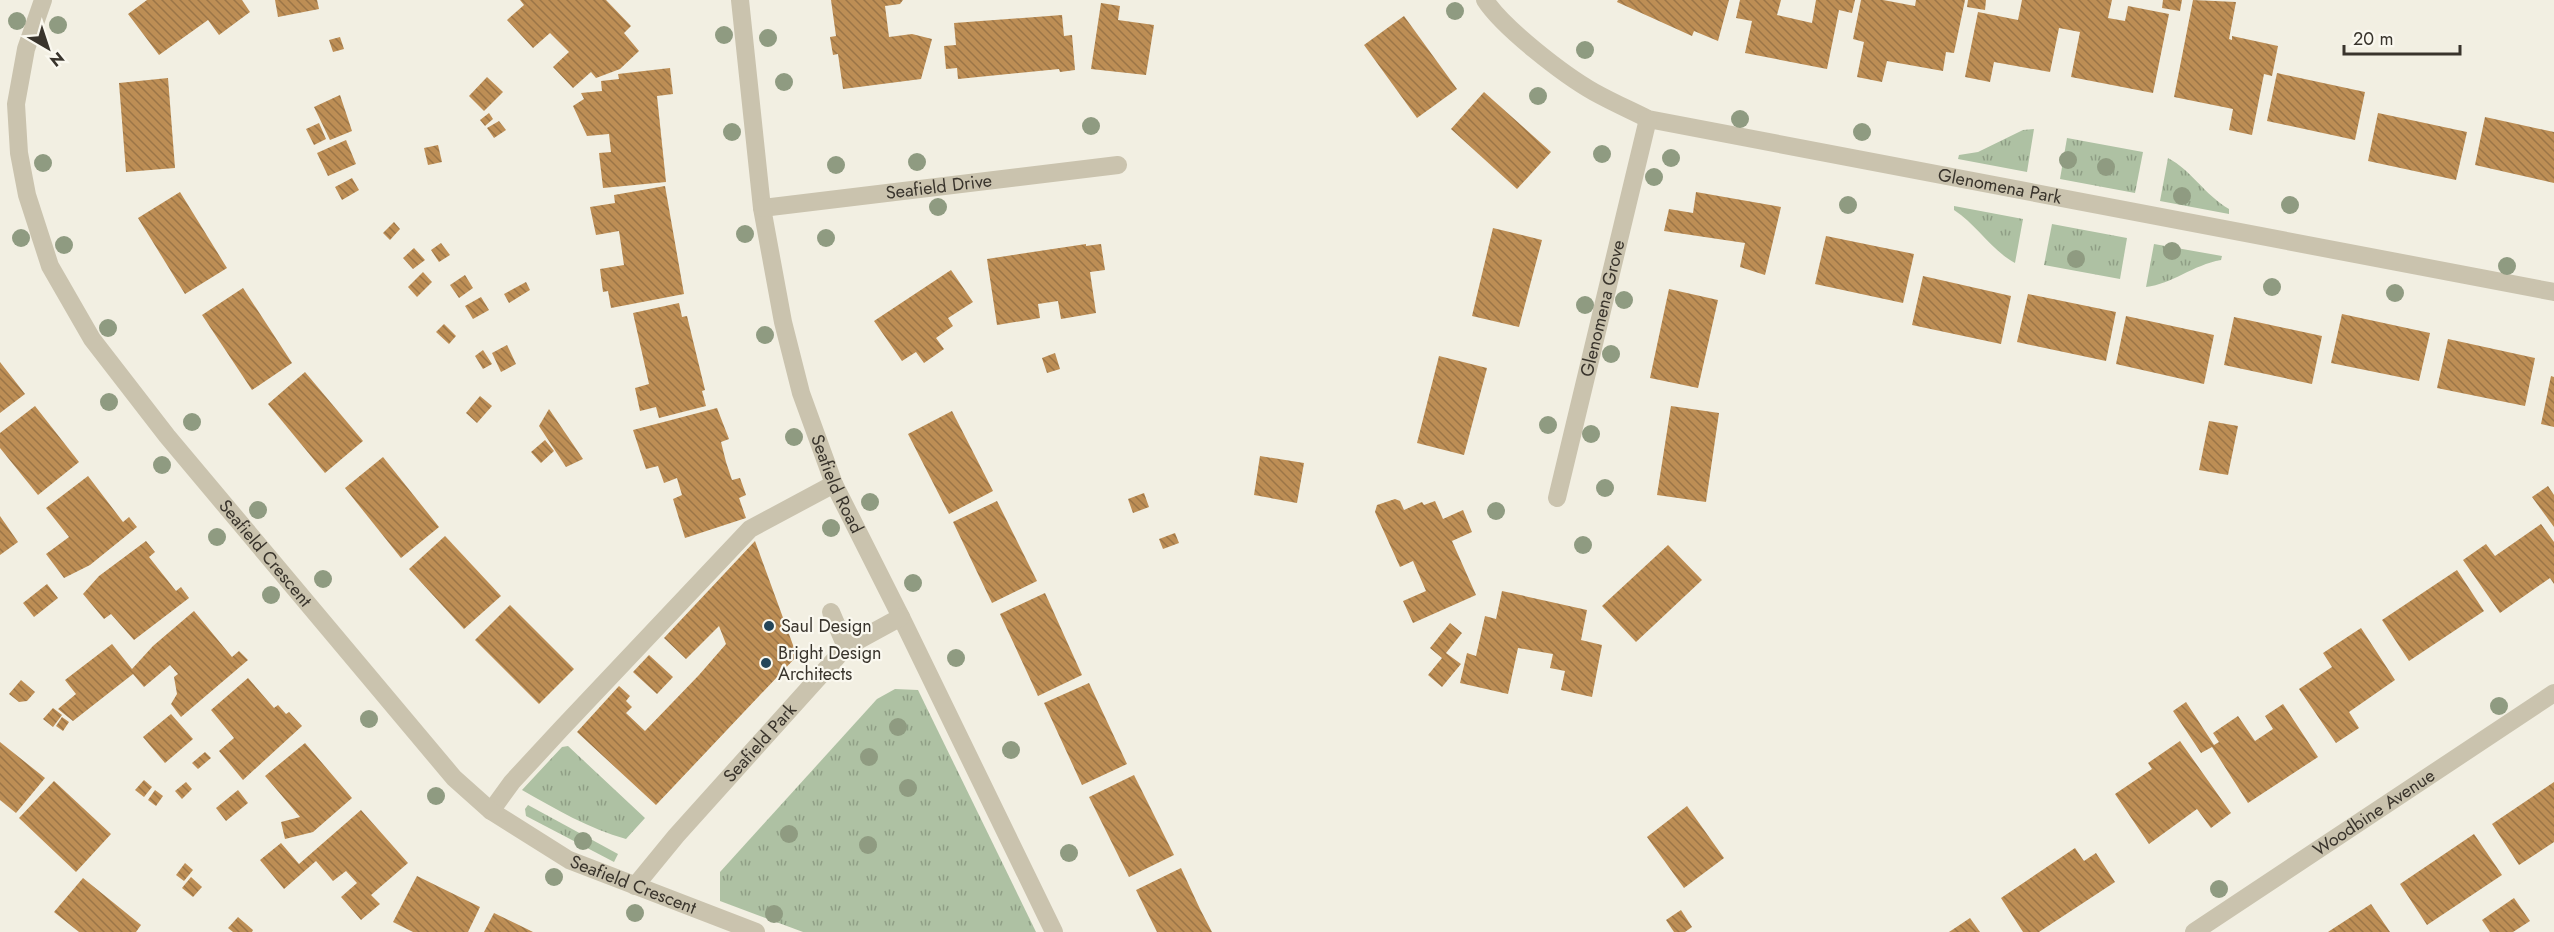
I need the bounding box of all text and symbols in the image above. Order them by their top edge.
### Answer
north arrow [18,18,78,78]
scale bar [2344,18,2460,56]
text: 20 m [2353,26,2393,52]
text: N [45,46,69,72]
street label: Glenomena Park [1936,162,2064,211]
street label: Seafield Drive [884,167,993,206]
street label: Glenomena Grove [1574,237,1631,379]
street label: Seafield Road [804,431,870,538]
street label: Seafield Crescent [213,494,319,613]
place label: Saul Design [781,613,872,639]
marker: Saul Design [762,619,776,633]
place label: Bright Design Architects [778,640,881,687]
marker: Bright Design Architects [759,656,773,670]
street label: Seafield Park [717,697,803,788]
street label: Woodbine Avenue [2308,763,2440,862]
street label: Seafield Crescent [566,849,701,921]

